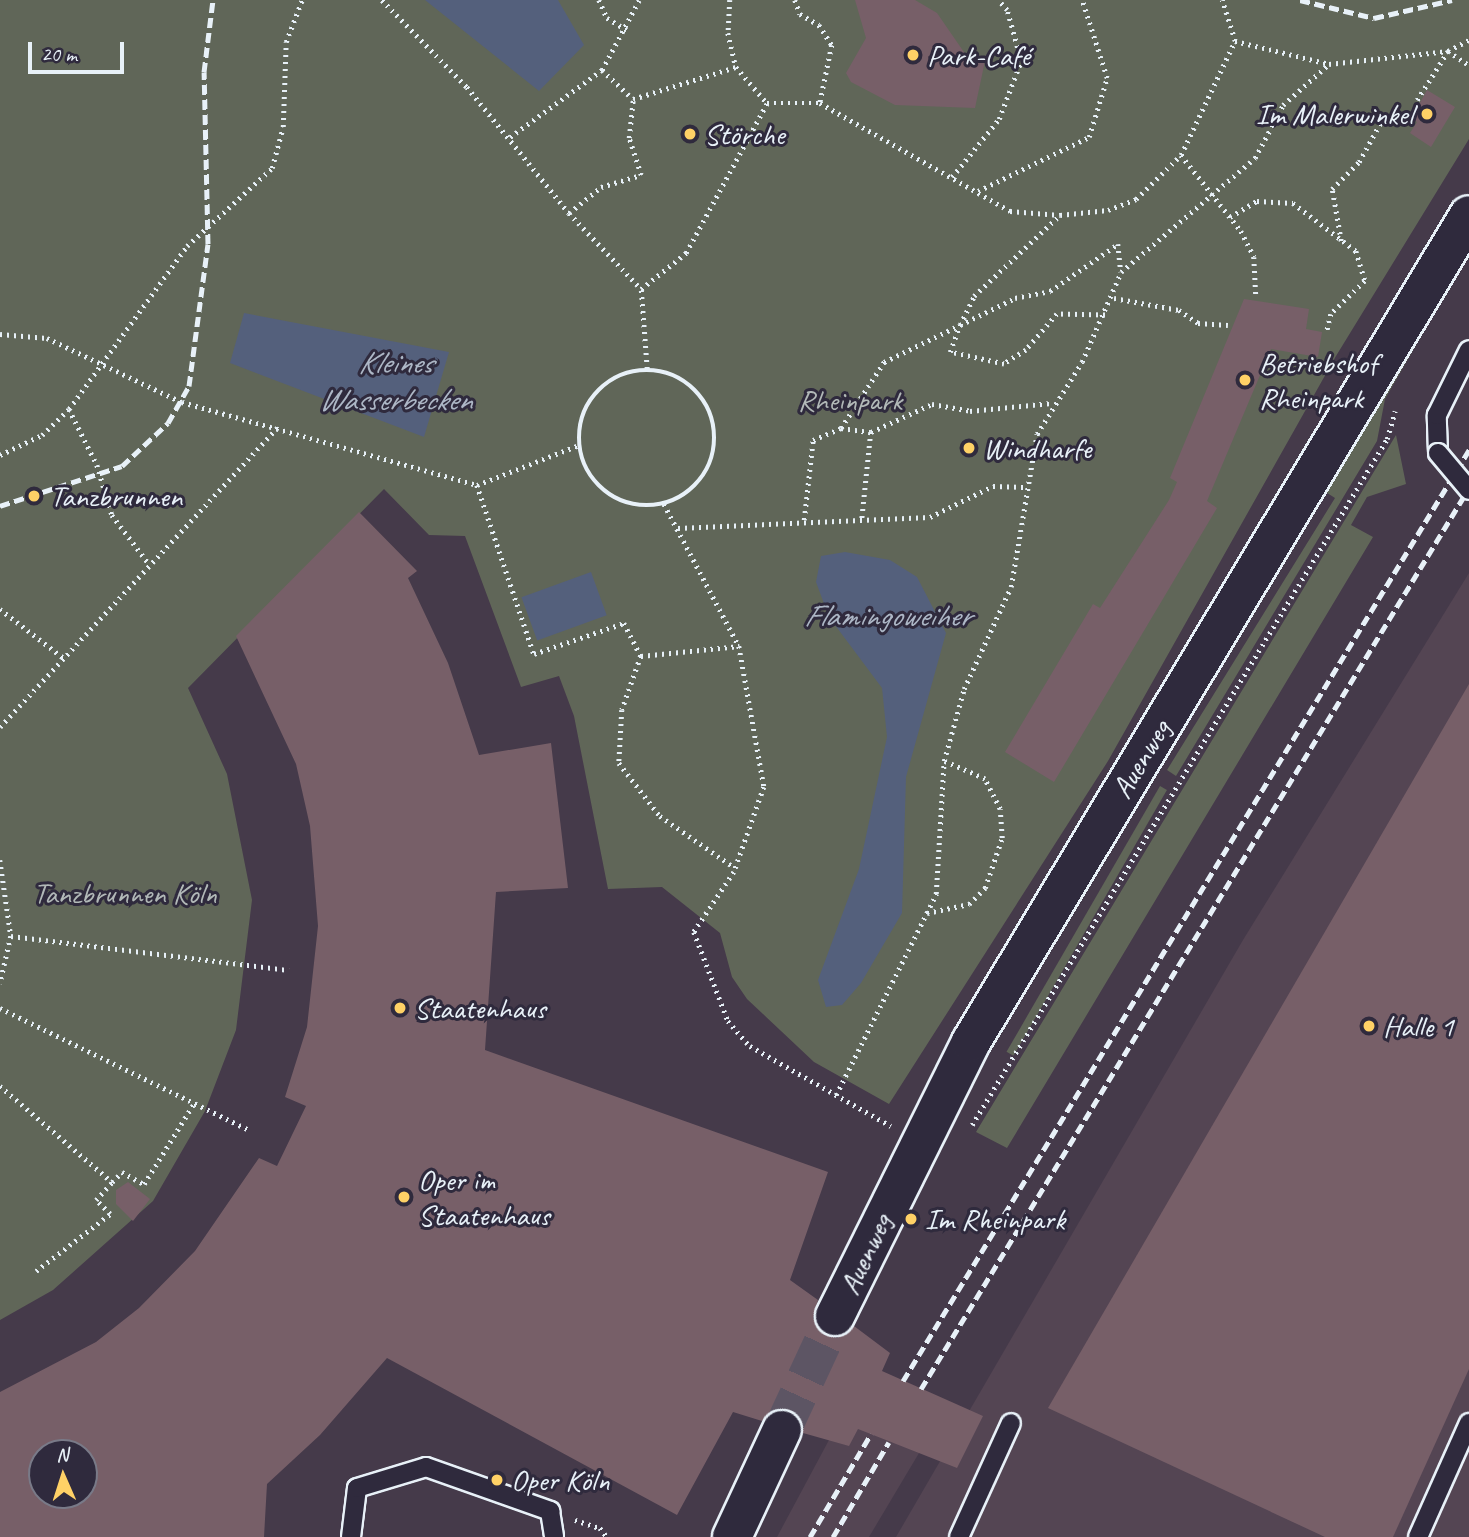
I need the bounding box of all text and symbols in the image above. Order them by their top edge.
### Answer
scale bar [32,28,128,72]
place label: Park-Café [927,37,1030,73]
text: 20 m [41,41,77,67]
marker: Park-Café [905,47,921,63]
place label: Im Malerwinkel [1256,96,1413,132]
marker: Im Malerwinkel [1419,106,1435,122]
place label: Störche [704,116,784,152]
marker: Störche [682,126,698,142]
water label: Kleines Wasserbecken [319,345,471,420]
place label: Betriebshof Rheinpark [1259,345,1377,416]
marker: Betriebshof Rheinpark [1237,372,1253,388]
park label: Rheinpark [798,382,902,418]
place label: Windharfe [983,430,1091,466]
marker: Windharfe [961,440,977,456]
place label: Tanzbrunnen [50,478,182,514]
marker: Tanzbrunnen [24,486,44,506]
water label: Flamingoweiher [804,597,970,635]
street label: Auenweg [1104,713,1178,805]
park label: Tanzbrunnen Köln [33,875,217,911]
place label: Staatenhaus [414,990,546,1026]
marker: Staatenhaus [392,1000,408,1016]
place label: Halle 1 [1383,1008,1454,1044]
marker: Halle 1 [1361,1018,1377,1034]
place label: Oper im Staatenhaus [418,1162,550,1232]
marker: Oper im Staatenhaus [396,1189,412,1205]
place label: Im Rheinpark [925,1201,1065,1237]
street label: Auenweg [831,1208,899,1300]
marker: Im Rheinpark [903,1211,919,1227]
north arrow [28,1439,98,1509]
text: N [55,1443,69,1467]
place label: Oper Köln [511,1462,609,1498]
marker: Oper Köln [489,1472,505,1488]

